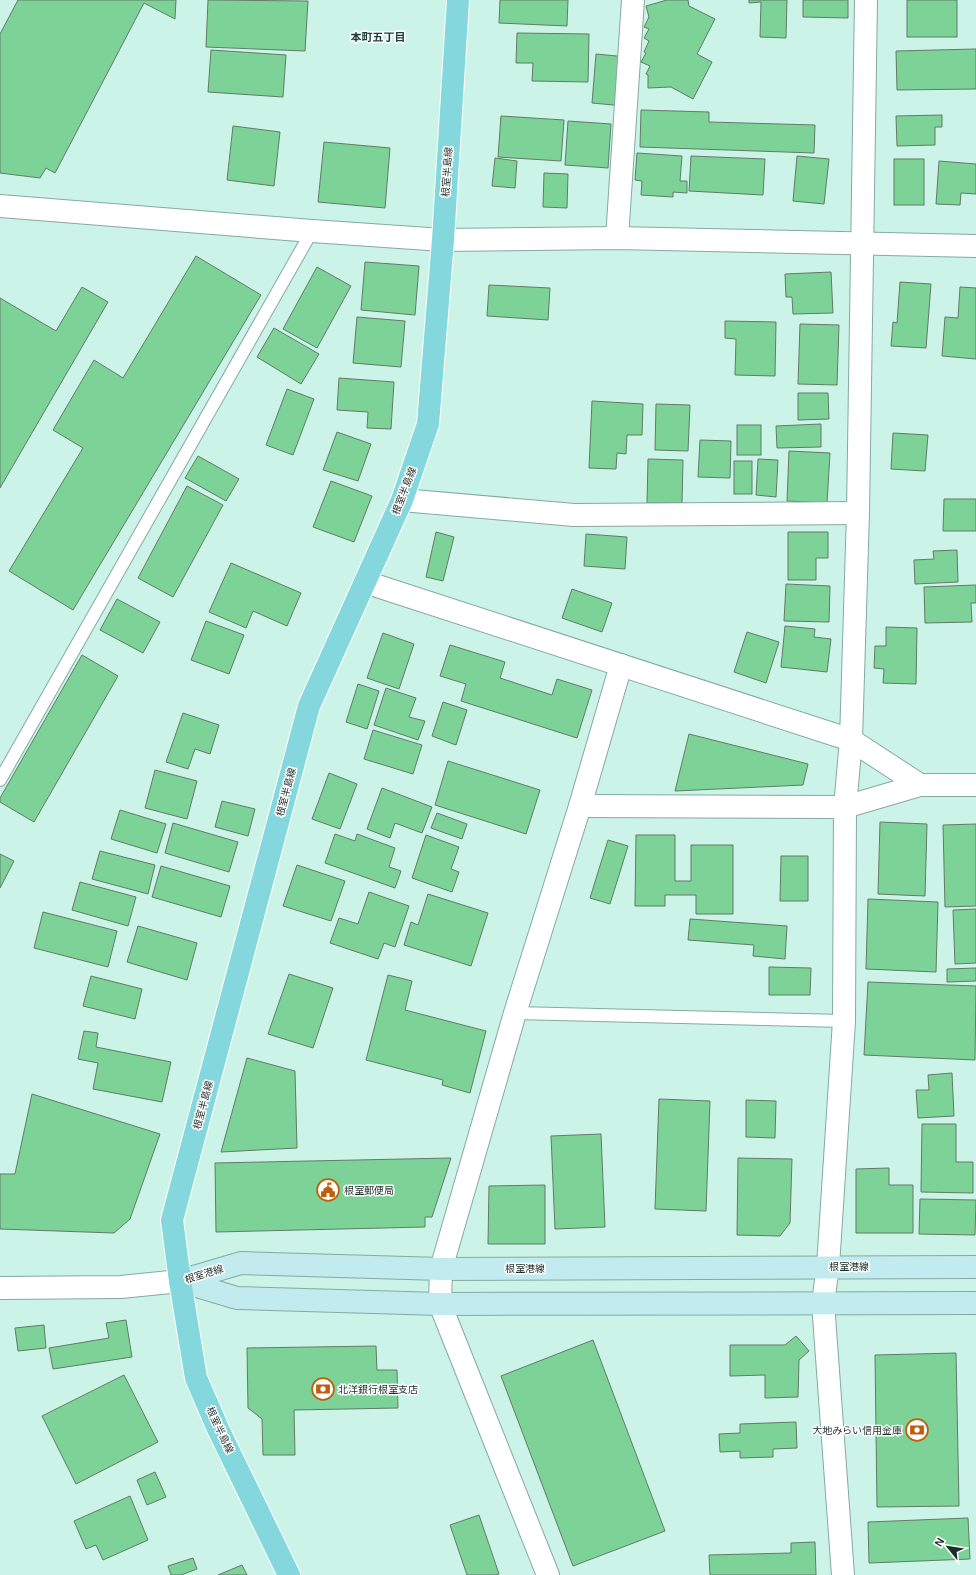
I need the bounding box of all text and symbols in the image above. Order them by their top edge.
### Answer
district label: 本町五丁目 [351,31,406,43]
street label: 根室半島線 [440,147,454,197]
street label: 根室半島線 [390,466,418,516]
street label: 根室半島線 [274,766,298,818]
street label: 根室半島線 [191,1079,215,1131]
public building icon: 根室郵便局 [315,1177,341,1203]
place label: 根室郵便局 [344,1185,394,1196]
street label: 根室港線 [829,1261,869,1272]
street label: 根室港線 [183,1263,225,1285]
street label: 根室港線 [505,1263,545,1274]
bank icon: 北洋銀行根室支店 [310,1376,336,1402]
place label: 北洋銀行根室支店 [338,1384,418,1395]
street label: 根室半島線 [204,1405,236,1455]
bank icon: 大地みらい信用金庫 [904,1417,930,1443]
place label: 大地みらい信用金庫 [812,1425,902,1436]
north arrow [928,1527,968,1567]
text: N [932,1536,947,1548]

